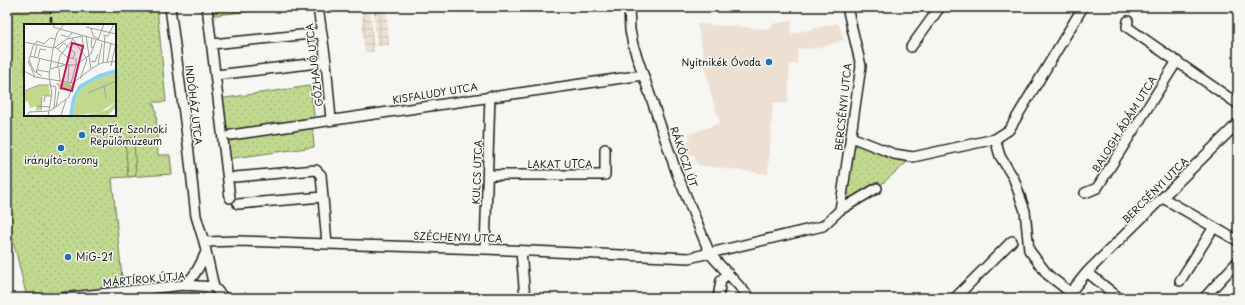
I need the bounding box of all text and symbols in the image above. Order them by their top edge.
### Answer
street label: GŐZHAJÓ UTCA [301,22,326,108]
inset map [24,24,116,116]
place label: Nyitnikék Óvoda [682,54,762,69]
marker: Nyitnikék Óvoda [764,57,774,67]
street label: BERCSÉNYI UTCA [830,62,855,152]
street label: INDÓHÁZ UTCA [182,64,207,146]
street label: BALOGH ÁDÁM UTCA [1088,72,1160,175]
street label: KISFALUDY UTCA [391,78,479,107]
place label: RepTár Szolnoki Repülőmúzeum [90,121,167,148]
street label: RÁKÓCZI ÚT [667,124,702,189]
marker: RepTár Szolnoki Repülőmúzeum [77,130,87,140]
street label: KULCS UTCA [468,139,485,205]
marker: irányító-torony [56,143,66,153]
place label: irányító-torony [24,152,98,168]
street label: BERCSÉNYI UTCA [1118,153,1191,226]
street label: LAKAT UTCA [527,156,593,171]
street label: SZÉCHENYI UTCA [413,227,503,246]
place label: MiG-21 [76,249,113,264]
marker: MiG-21 [63,252,73,262]
street label: MÁRTÍROK ÚTJA [102,267,186,290]

